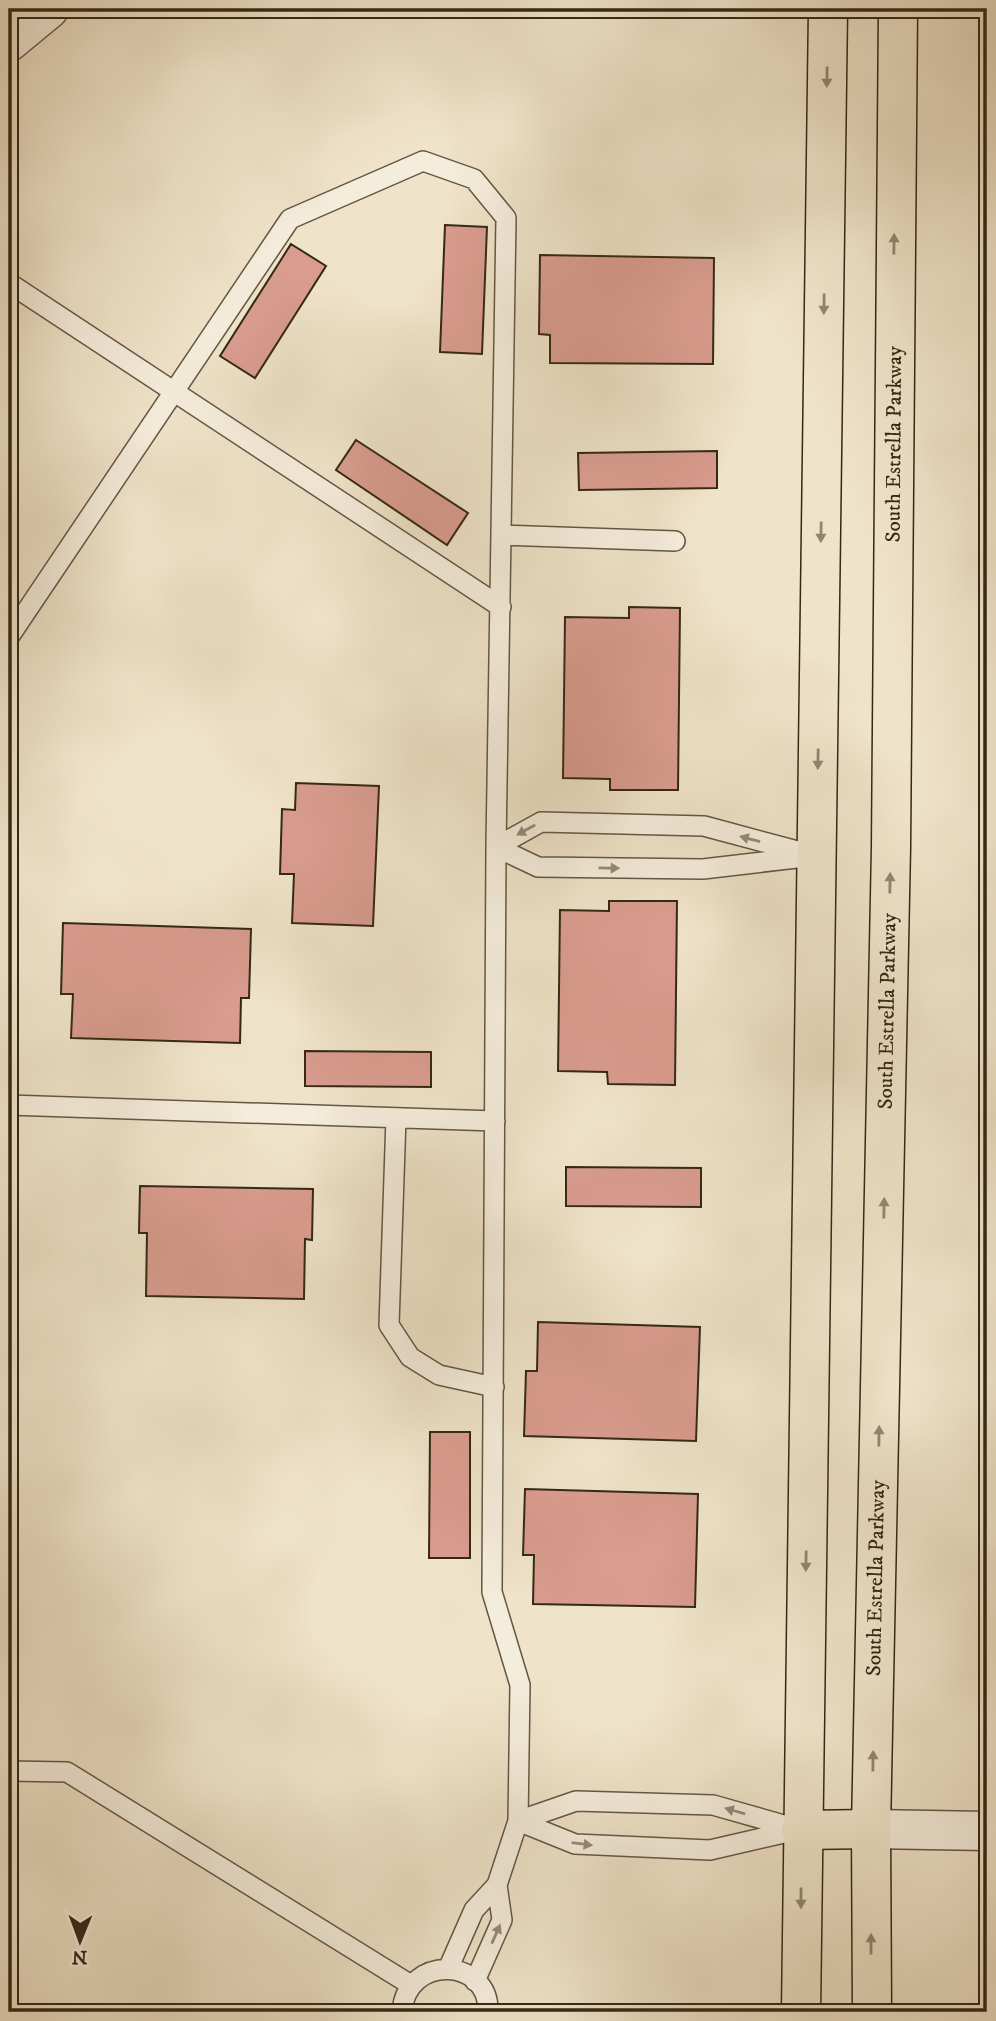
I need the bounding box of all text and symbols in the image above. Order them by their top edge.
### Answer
one-way arrow [821,66,833,88]
one-way arrow [888,233,900,255]
one-way arrow [818,294,830,316]
street label: South Estrella Parkway [881,345,908,542]
one-way arrow [815,521,827,543]
one-way arrow [812,749,823,771]
one-way arrow [516,824,536,836]
one-way arrow [739,833,760,843]
one-way arrow [598,862,620,874]
one-way arrow [885,871,896,893]
street label: South Estrella Parkway [873,912,903,1110]
one-way arrow [878,1197,889,1219]
one-way arrow [873,1424,885,1446]
street label: South Estrella Parkway [861,1479,891,1676]
one-way arrow [800,1551,811,1573]
one-way arrow [867,1750,878,1772]
one-way arrow [724,1805,746,1816]
one-way arrow [571,1838,593,1849]
one-way arrow [795,1887,807,1909]
north arrow [46,1906,116,1976]
one-way arrow [491,1924,502,1945]
one-way arrow [866,1933,877,1955]
text: N [71,1945,88,1968]

